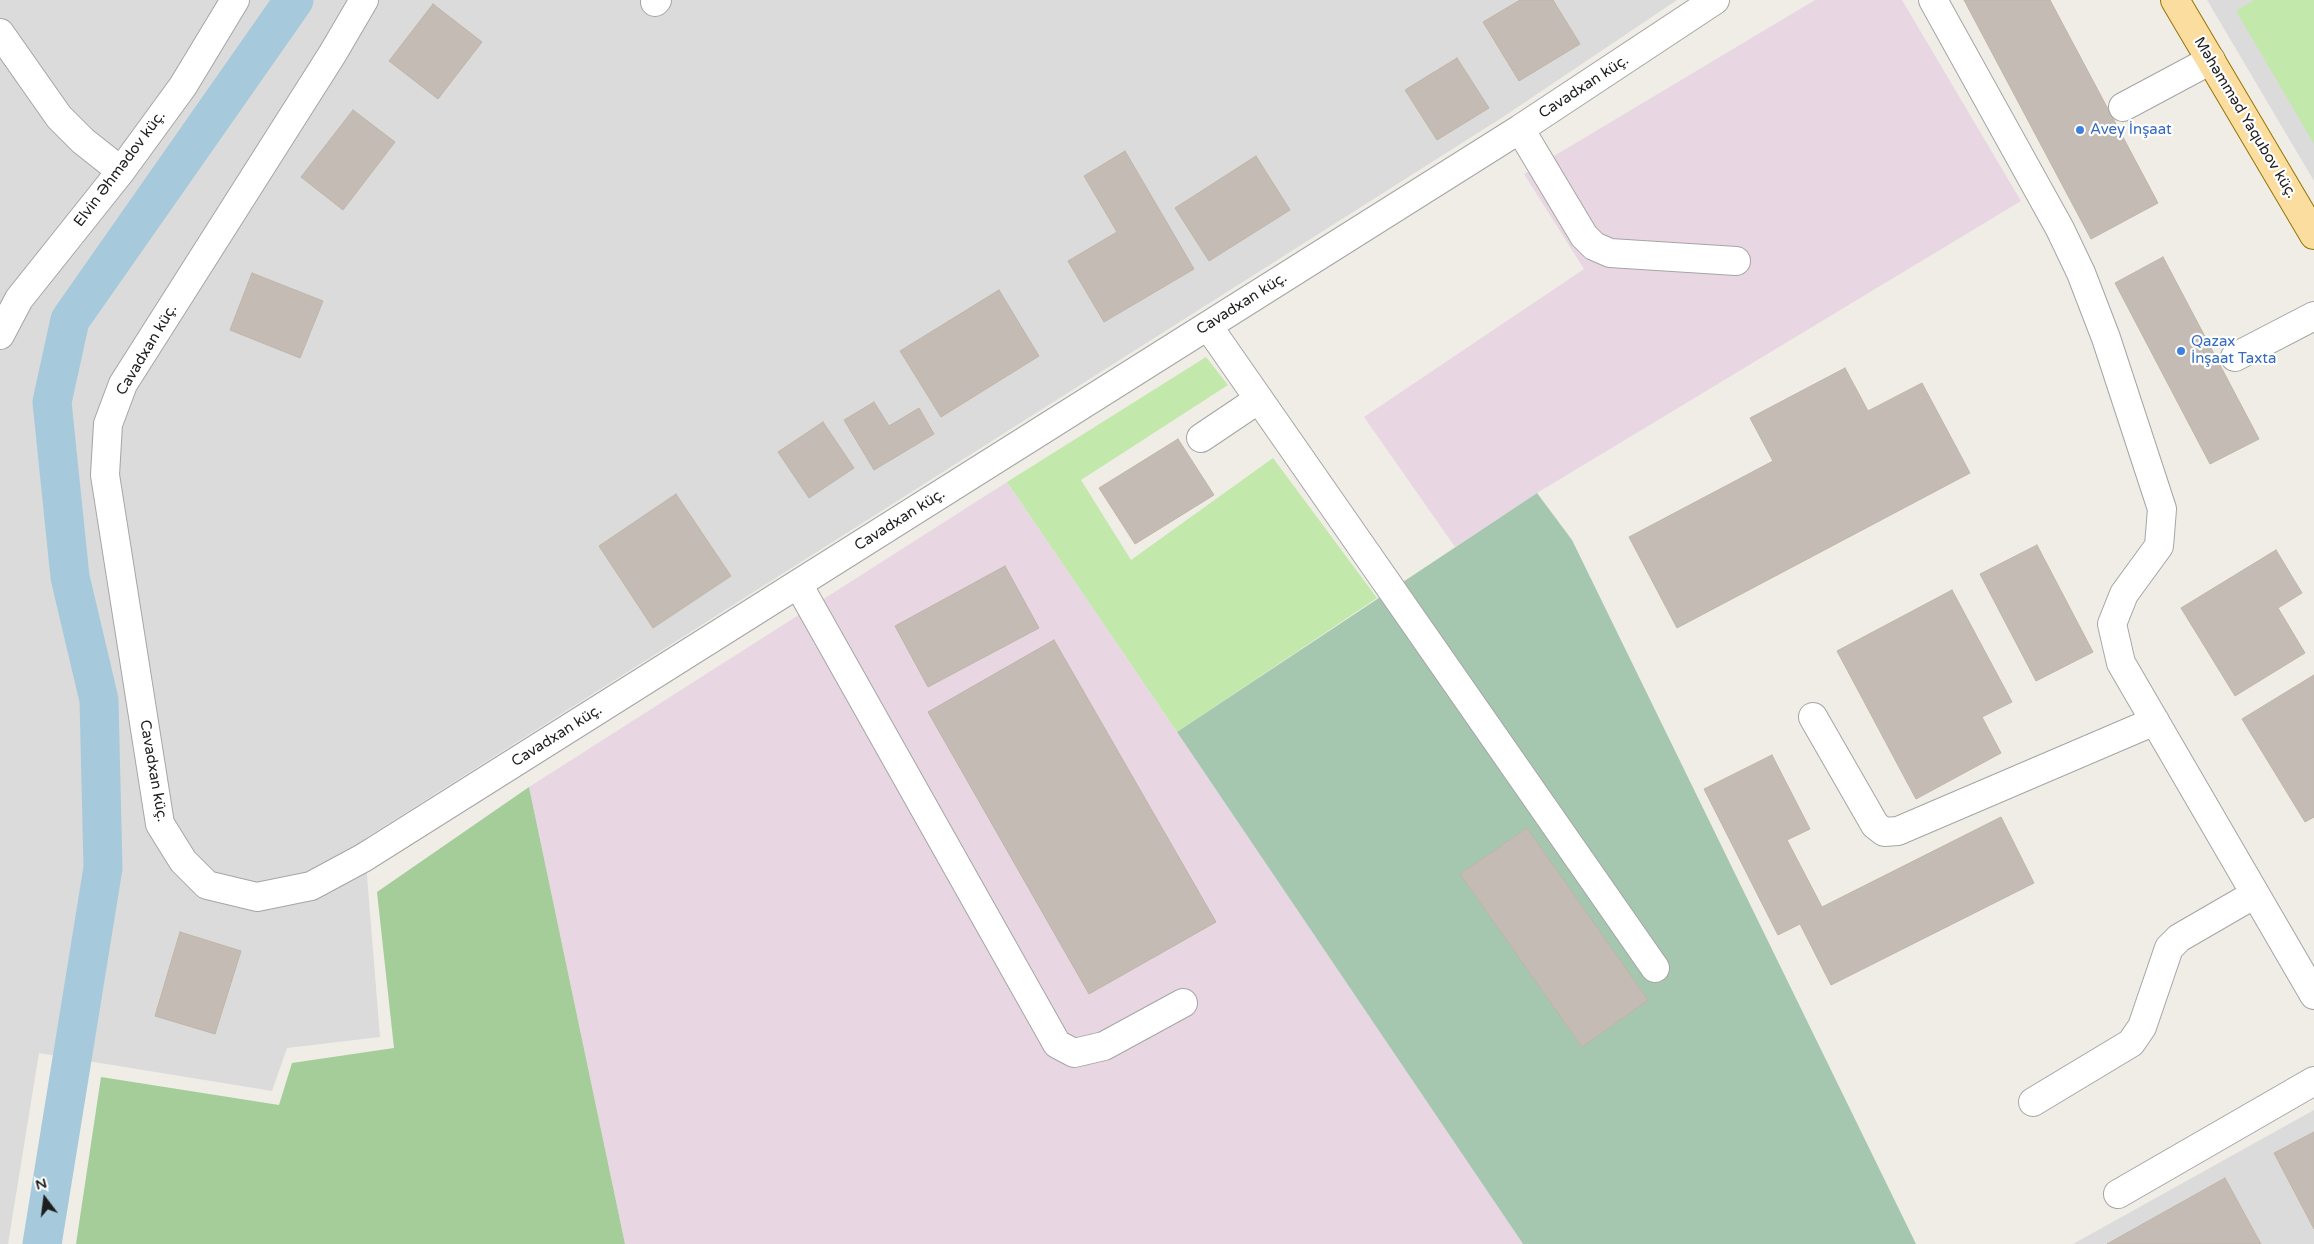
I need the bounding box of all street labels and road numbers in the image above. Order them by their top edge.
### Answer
street label: Məhəmməd Yaqubov küç. [2190,34,2300,202]
street label: Cavadxan küç. [1536,51,1632,123]
street label: Elvin Əhmədov küç. [70,107,170,231]
street label: Cavadxan küç. [1193,269,1291,339]
street label: Cavadxan küç. [113,301,181,399]
street label: Cavadxan küç. [851,485,949,555]
street label: Cavadxan küç. [508,701,606,771]
street label: Cavadxan küç. [135,719,171,823]

